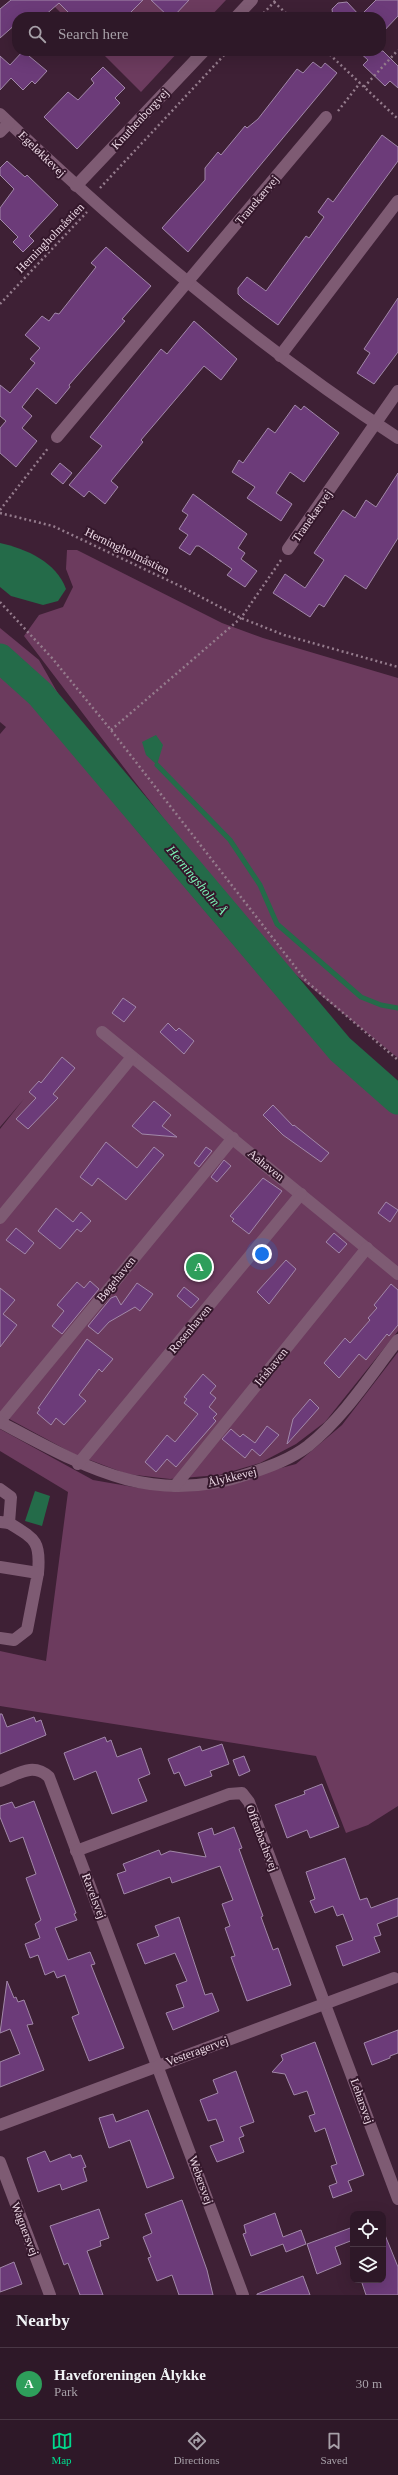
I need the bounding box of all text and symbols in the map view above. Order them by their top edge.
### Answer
search box [12,12,386,56]
icon: search [26,23,48,45]
text: Search here [58,26,128,42]
street label: Knuthenborgvej [108,86,172,152]
street label: Egeløkkevej [16,128,68,180]
street label: Tranekærvej [232,172,282,228]
street label: Herningholmåstien [13,200,87,276]
street label: Tranekærvej [289,487,335,545]
street label: Herningholmåstien [83,525,171,577]
water label: Herningsholm Å [163,842,230,918]
street label: Aahaven [245,1146,287,1184]
your location [252,1244,272,1264]
pin: A [186,1252,212,1282]
street label: Bøgehaven [94,1254,138,1304]
street label: Rosenhaven [166,1302,214,1356]
street label: Irishaven [252,1345,290,1389]
street label: Ålykkevej [206,1464,258,1490]
street label: Offenbachsvej [243,1803,281,1873]
street label: Ravelsvej [79,1871,109,1921]
street label: Vesteragervej [164,2033,230,2069]
street label: Leharsvej [347,2076,377,2126]
street label: Webersvej [186,2154,216,2206]
street label: Wagnersvej [8,2200,42,2258]
map controls [350,2211,386,2283]
button: locate [350,2211,386,2247]
button: layers [350,2247,386,2283]
text: Nearby [16,2311,70,2330]
text: Haveforeningen Ålykke [54,2367,206,2383]
text: A [24,2376,34,2391]
text: 30 m [356,2376,382,2391]
text: Park [54,2384,78,2399]
tab: Map [51,2430,73,2466]
tab: Directions [174,2430,219,2466]
tab: Saved [321,2430,347,2466]

